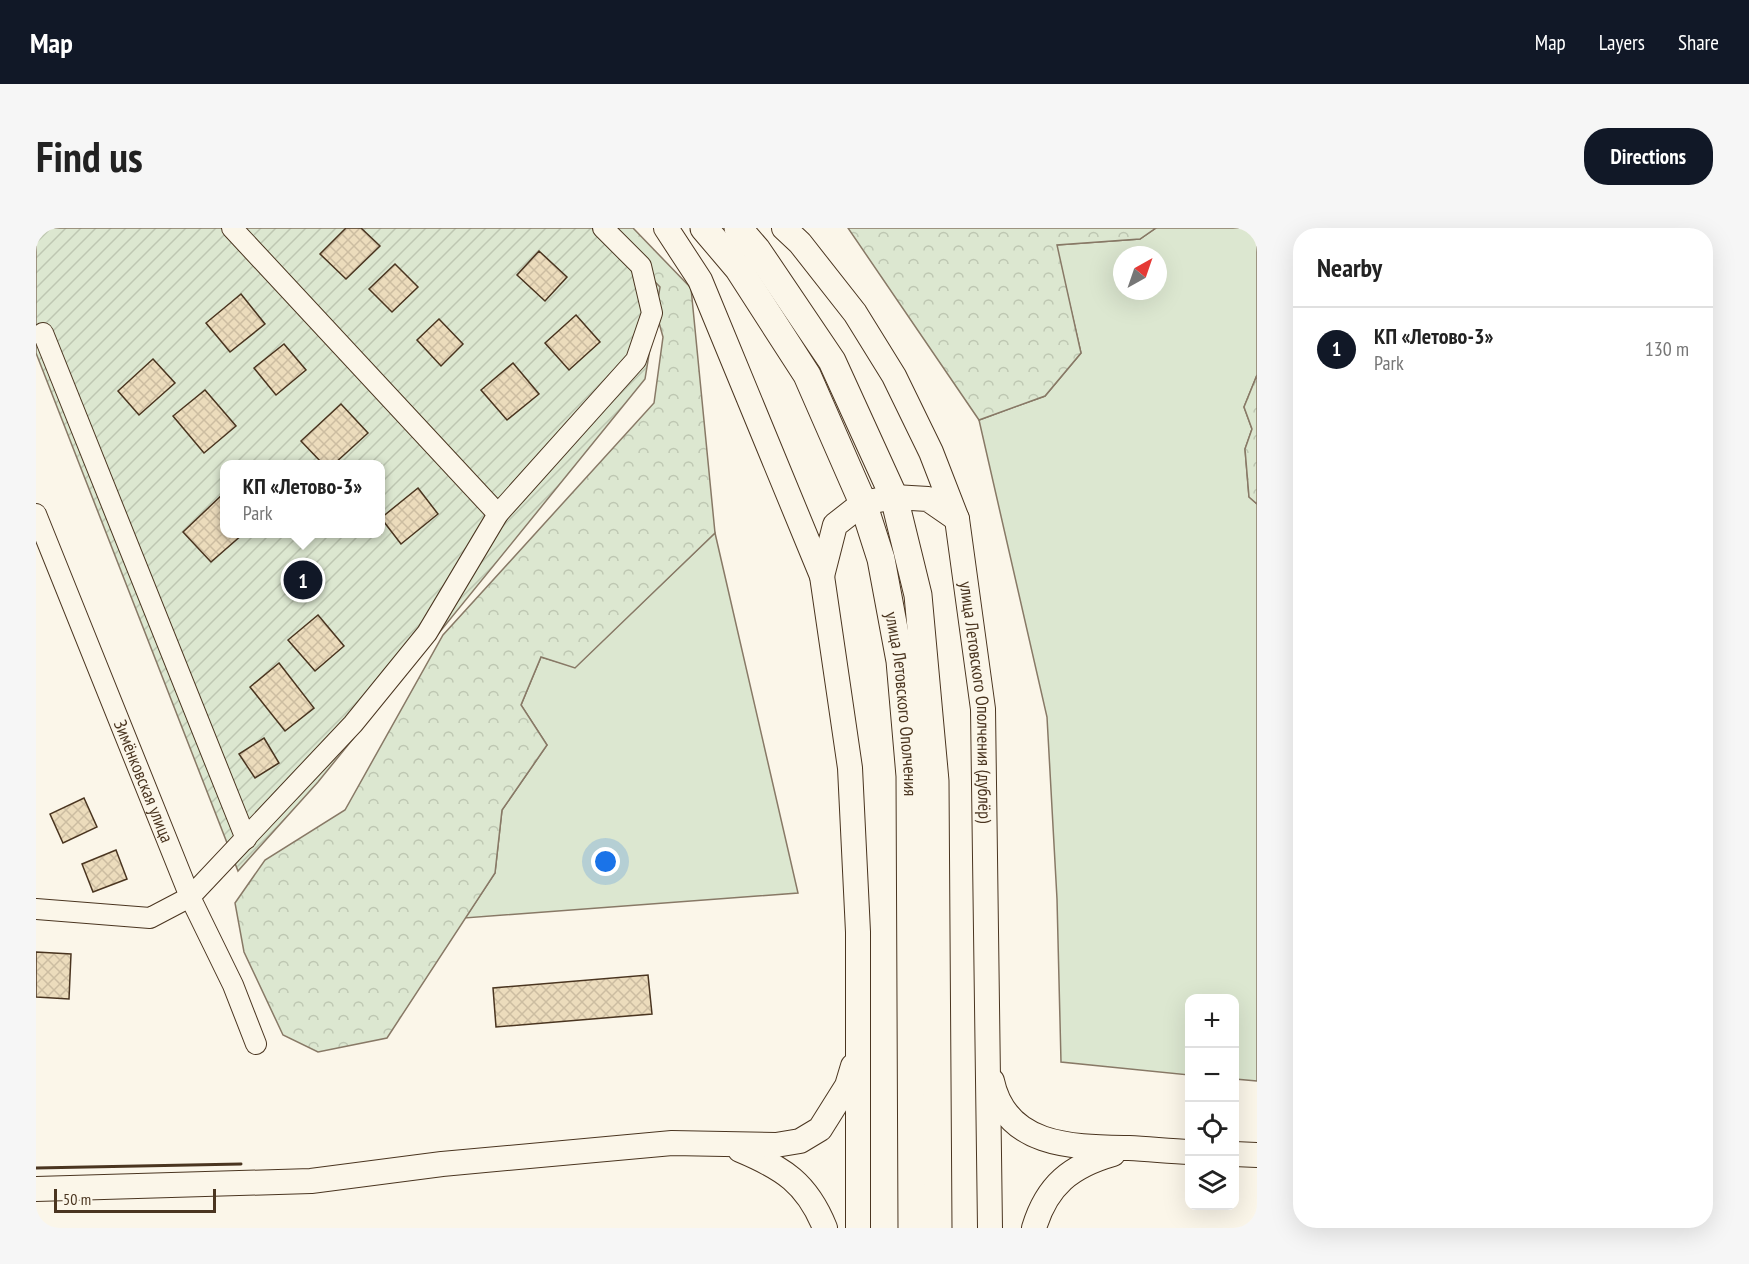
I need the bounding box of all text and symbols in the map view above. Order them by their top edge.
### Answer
text: Map [30,24,73,61]
text: Map [1535,29,1566,56]
text: Layers [1599,29,1645,56]
text: Share [1678,29,1719,56]
button: Directions [1584,128,1713,185]
text: Find us [36,129,143,184]
north arrow [1113,246,1167,300]
text: Nearby [1317,251,1382,284]
text: КП «Летово-3» [1374,322,1493,350]
text: 1 [1332,336,1341,362]
text: 130 m [1645,336,1689,362]
text: Park [1374,350,1404,376]
popup [220,460,385,538]
text: КП «Летово-3» [243,472,362,500]
text: Park [243,500,273,526]
pin: 1 [284,558,322,602]
street label: улица Летовского Ополчения (дублёр) [955,580,997,824]
street label: улица Летовского Ополчения [880,610,922,796]
street label: Зимёнковская улица [109,716,179,846]
your location [591,847,620,876]
map controls [1185,994,1239,1210]
button: + [1185,994,1239,1048]
button: − [1185,1048,1239,1102]
button: locate [1185,1102,1239,1156]
button: layers [1185,1156,1239,1210]
scale bar [54,1186,216,1214]
text: 50 m [63,1189,91,1209]

